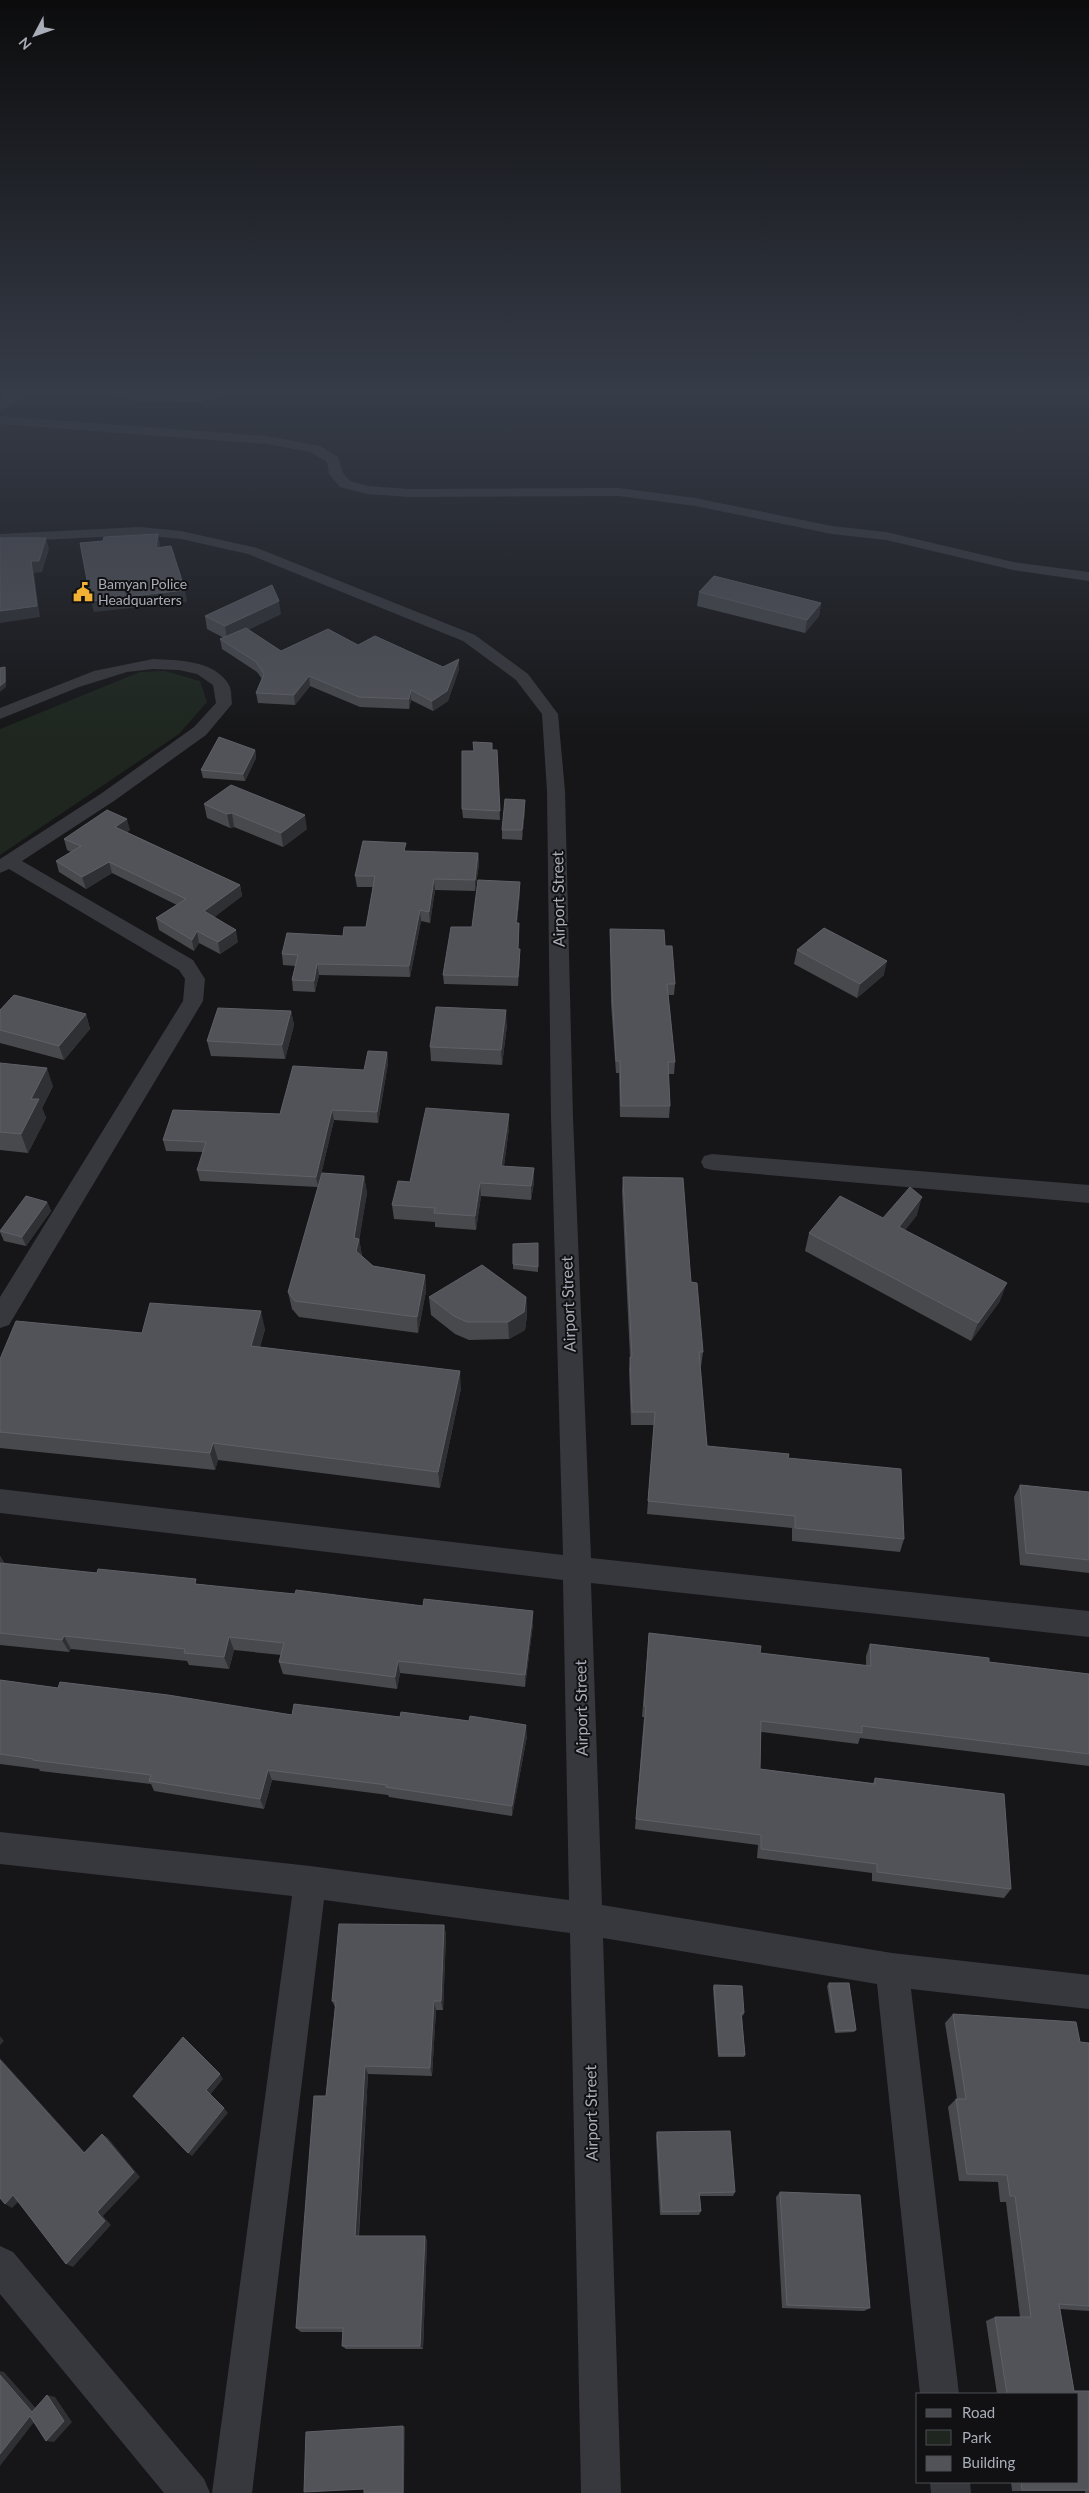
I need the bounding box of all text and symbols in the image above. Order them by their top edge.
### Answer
north arrow [10,10,60,60]
text: N [15,34,35,54]
place label: Bamyan Police Headquarters [98,575,187,608]
public building icon: Bamyan Police Headquarters [72,581,94,603]
street label: Airport Street [547,850,568,947]
street label: Airport Street [556,1255,579,1352]
street label: Airport Street [570,1659,591,1756]
street label: Airport Street [580,2064,601,2161]
legend [916,2393,1079,2483]
text: Road [962,2403,995,2421]
text: Park [962,2428,992,2446]
text: Building [962,2453,1015,2471]

